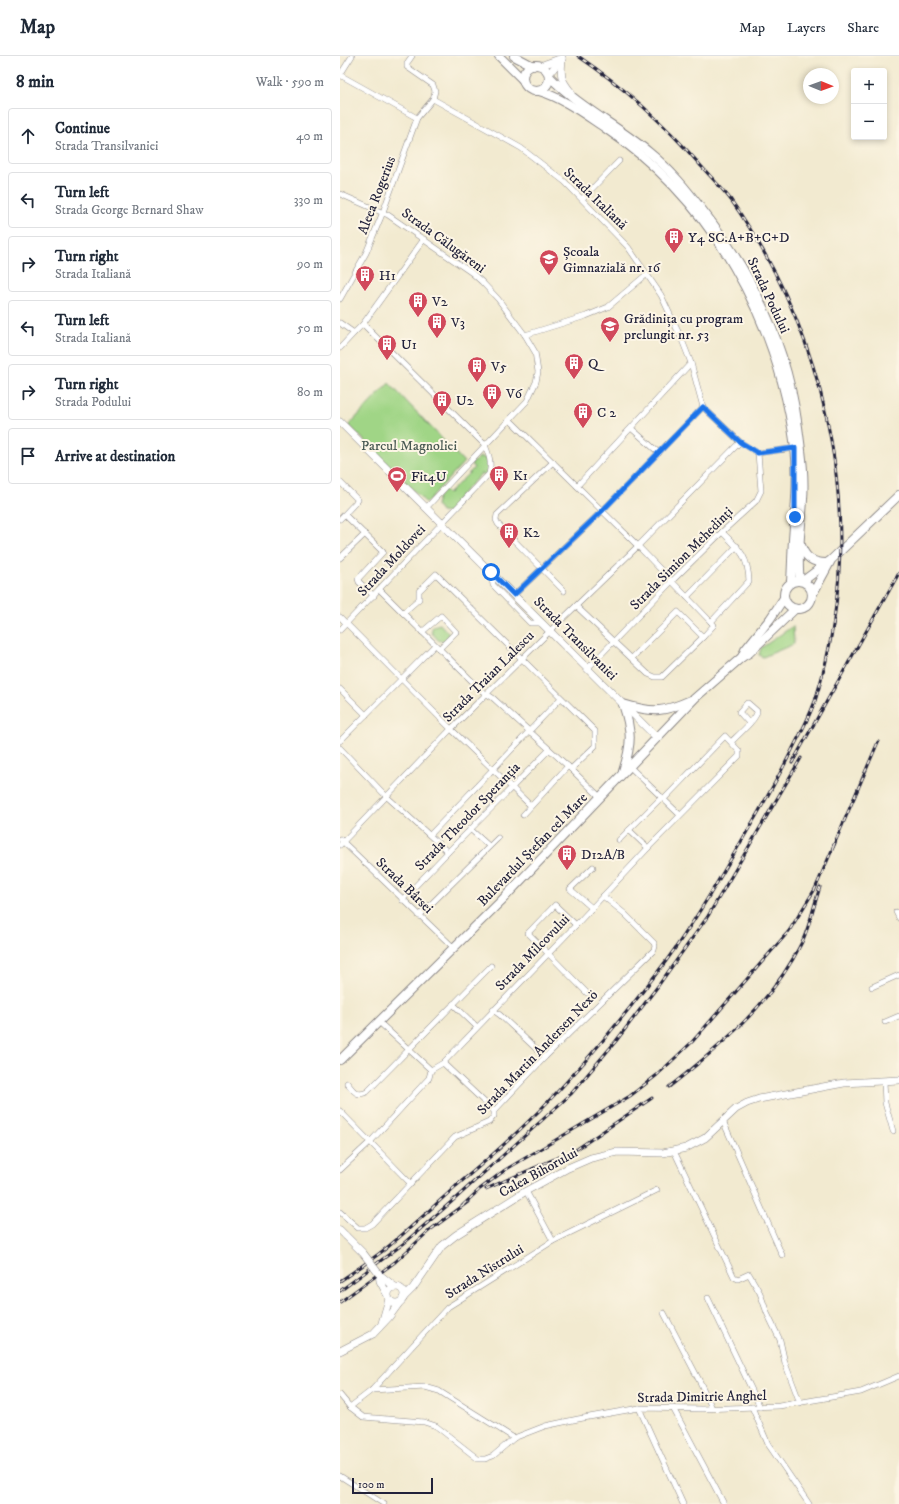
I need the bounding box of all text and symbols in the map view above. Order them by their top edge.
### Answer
text: Map [20,16,55,39]
text: Map [739,19,765,37]
text: Layers [787,19,825,37]
text: Share [847,19,879,37]
north arrow [803,68,839,104]
map controls [851,68,887,140]
button: + [851,68,887,104]
text: 8 min [16,71,54,93]
text: Walk · 590 m [256,74,324,90]
button: − [851,104,887,140]
text: Continue [55,119,110,138]
icon: ahead [17,125,39,147]
text: 40 m [296,128,323,144]
text: Strada Transilvaniei [55,138,158,154]
street label: Aleea Rogerius [354,153,400,237]
street label: Strada Italiană [560,164,631,234]
text: Turn left [55,183,109,202]
icon: left [17,189,39,211]
text: 330 m [294,192,323,208]
text: Strada George Bernard Shaw [55,202,203,218]
street label: Strada Călugăreni [398,204,489,278]
building icon: Y4 SC.A+B+C+D [663,226,685,254]
place label: Y4 SC.A+B+C+D [688,229,789,247]
place label: Școala Gimnazială nr. 16 [563,243,661,277]
text: Turn right [55,247,118,266]
school or university icon: Școala Gimnazială nr. 16 [538,248,560,276]
icon: right [17,253,39,275]
street label: Strada Podului [743,255,794,337]
text: 90 m [297,256,323,272]
building icon: H1 [354,264,376,292]
text: Strada Italiană [55,266,131,282]
place label: H1 [379,267,396,285]
building icon: V2 [407,290,429,318]
place label: V2 [431,293,448,311]
place label: Grădinița cu program prelungit nr. 53 [623,310,744,344]
text: Turn left [55,311,109,330]
building icon: V3 [426,311,448,339]
place label: V3 [450,314,465,332]
school or university icon: Grădinița cu program prelungit nr. 53 [599,315,621,343]
icon: left [17,317,39,339]
text: 50 m [297,320,323,336]
text: Strada Italiană [55,330,131,346]
building icon: U1 [376,333,398,361]
place label: U1 [401,336,417,354]
building icon: Q [563,352,585,380]
building icon: V5 [466,355,488,383]
place label: Q [588,355,605,373]
place label: V5 [490,358,507,376]
text: Turn right [55,375,118,394]
icon: right [17,381,39,403]
building icon: V6 [481,382,503,410]
text: 80 m [297,384,323,400]
place label: V6 [505,385,523,403]
building icon: U2 [431,389,453,417]
place label: U2 [456,392,474,410]
text: Strada Podului [55,394,131,410]
building icon: C 2 [572,401,594,429]
place label: C 2 [597,404,616,422]
park label: Parcul Magnoliei [361,437,457,455]
icon: arrive [17,445,39,467]
text: Arrive at destination [55,447,175,466]
building icon: K1 [488,464,510,492]
sports icon: Fit4U [386,465,408,493]
place label: K1 [513,467,528,485]
place label: Fit4U [411,468,447,486]
street label: Strada Simion Mehedinți [626,503,737,614]
route end [786,508,804,526]
street label: Strada Moldovei [354,521,430,600]
building icon: K2 [498,521,520,549]
place label: K2 [523,524,540,542]
route start [482,563,500,581]
street label: Strada Transilvaniei [530,593,621,685]
street label: Strada Traian Lalescu [439,627,539,726]
street label: Strada Theodor Speranția [411,759,524,875]
street label: Bulevardul Ștefan cel Mare [474,789,592,910]
building icon: D12A/B [556,843,578,871]
place label: D12A/B [581,846,625,864]
street label: Strada Bârsei [372,854,437,918]
street label: Strada Milcovului [492,910,574,995]
street label: Strada Martin Andersen Nexö [473,986,602,1119]
street label: Calea Bihorului [496,1144,581,1202]
street label: Strada Nistrului [442,1240,528,1303]
street label: Strada Dimitrie Anghel [637,1387,768,1407]
scale bar [352,1476,433,1495]
text: 100 m [358,1478,384,1492]

